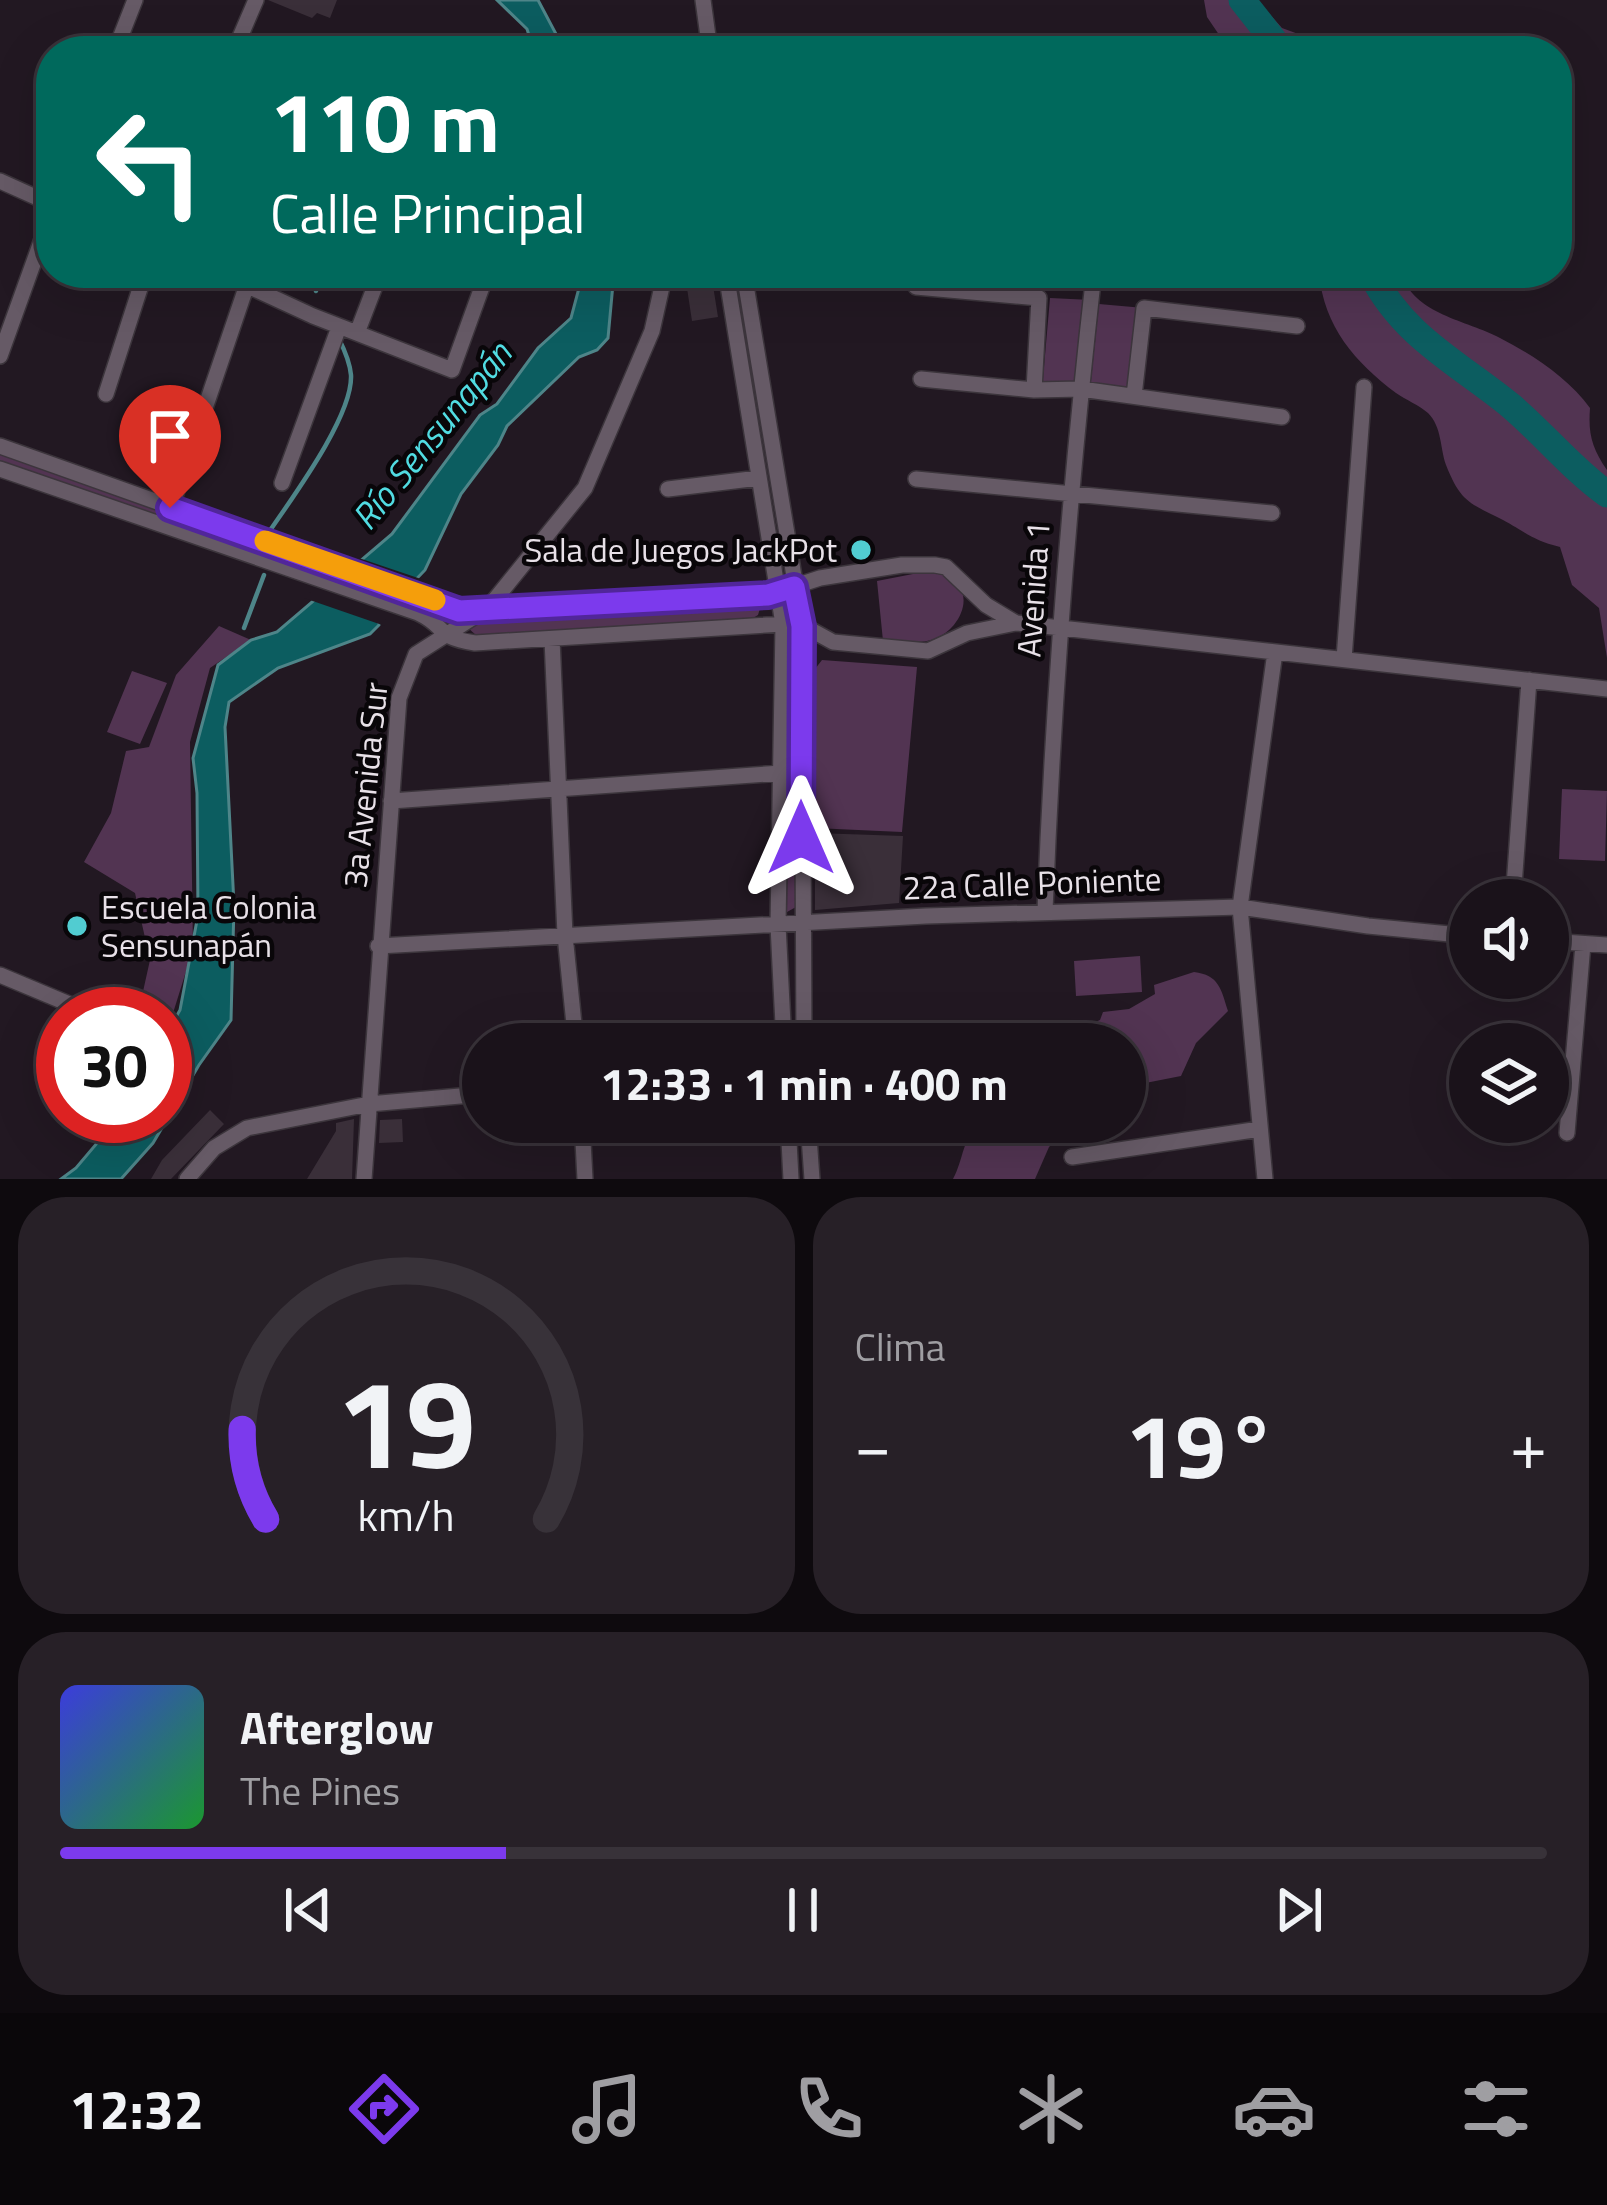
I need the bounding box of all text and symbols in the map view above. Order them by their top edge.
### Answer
text: 110 m [270,57,500,185]
icon: left [72,84,228,240]
text: Calle Principal [270,172,585,254]
water label: Río Sensunapán [338,328,525,541]
pin [119,385,221,508]
icon: arrive [137,403,203,469]
street label: Avenida 1 [1003,519,1063,659]
place label: Sala de Juegos JackPot [524,525,837,575]
marker: Sala de Juegos JackPot [848,537,874,563]
street label: 3a Avenida Sur [329,680,401,890]
position arrow [738,775,864,901]
street label: 22a Calle Poniente [902,853,1162,913]
map controls [1449,879,1569,1143]
button: sound [1449,879,1569,999]
place label: Escuela Colonia Sensunapán [101,882,316,970]
marker: Escuela Colonia Sensunapán [64,913,90,939]
speed limit sign: 30 [36,987,192,1143]
button: layers [1449,1023,1569,1143]
text: 12:33 · 1 min · 400 m [600,1049,1008,1117]
text: Clima [855,1317,945,1376]
text: 19 [336,1327,476,1516]
text: 19° [1125,1376,1276,1513]
text: − [855,1394,891,1495]
text: + [1510,1394,1547,1495]
text: km/h [358,1481,455,1547]
text: Afterglow [240,1693,434,1761]
text: The Pines [240,1761,400,1820]
icon: previous [275,1877,341,1943]
icon: pause [770,1877,836,1943]
icon: next [1266,1877,1332,1943]
icon: directions [342,2067,426,2151]
icon: music [565,2067,649,2151]
icon: phone [787,2067,871,2151]
icon: climate [1009,2067,1093,2151]
icon: car [1232,2067,1316,2151]
icon: filters [1454,2067,1538,2151]
text: 12:32 [69,2068,204,2150]

